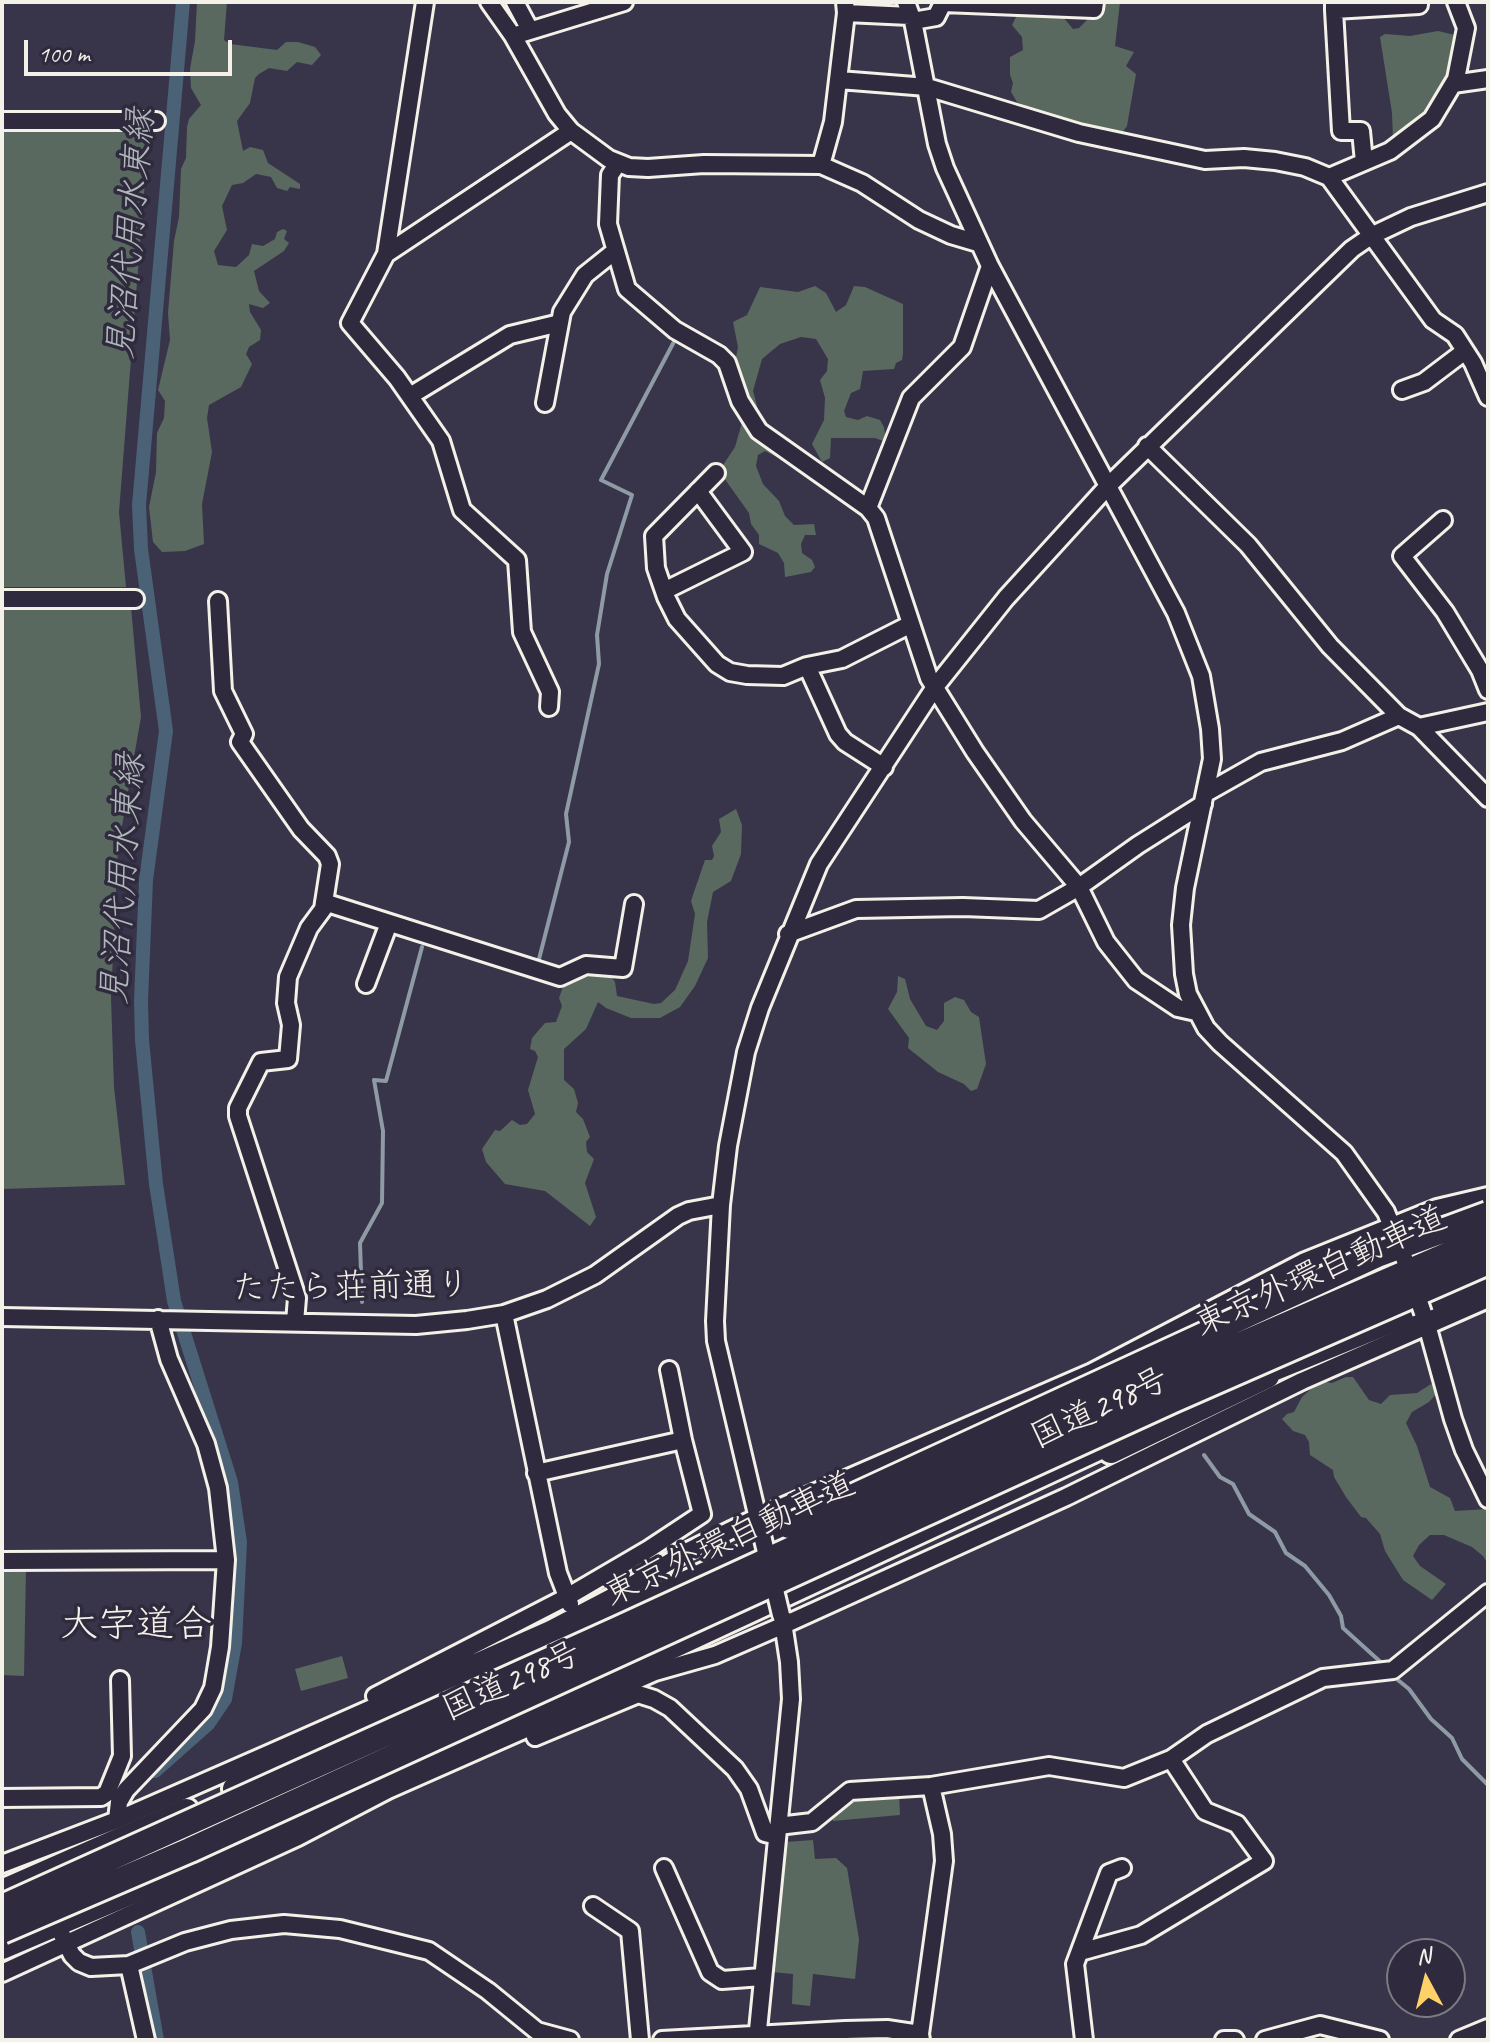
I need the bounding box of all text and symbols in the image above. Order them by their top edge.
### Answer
scale bar [28,24,236,74]
text: 100 m [38,39,90,69]
water label: 見沼代用水東縁 [100,107,164,361]
water label: 見沼代用水東縁 [94,752,154,1006]
street label: 東京外環自動車道 [1188,1198,1454,1346]
street label: たたら荘前通り [232,1266,470,1310]
street label: 国道298号 [1024,1359,1176,1459]
street label: 東京外環自動車道 [598,1464,862,1616]
district label: 大字道合 [60,1603,212,1649]
street label: 国道298号 [436,1633,588,1731]
north arrow [1386,1938,1466,2018]
text: N [1415,1941,1432,1971]

